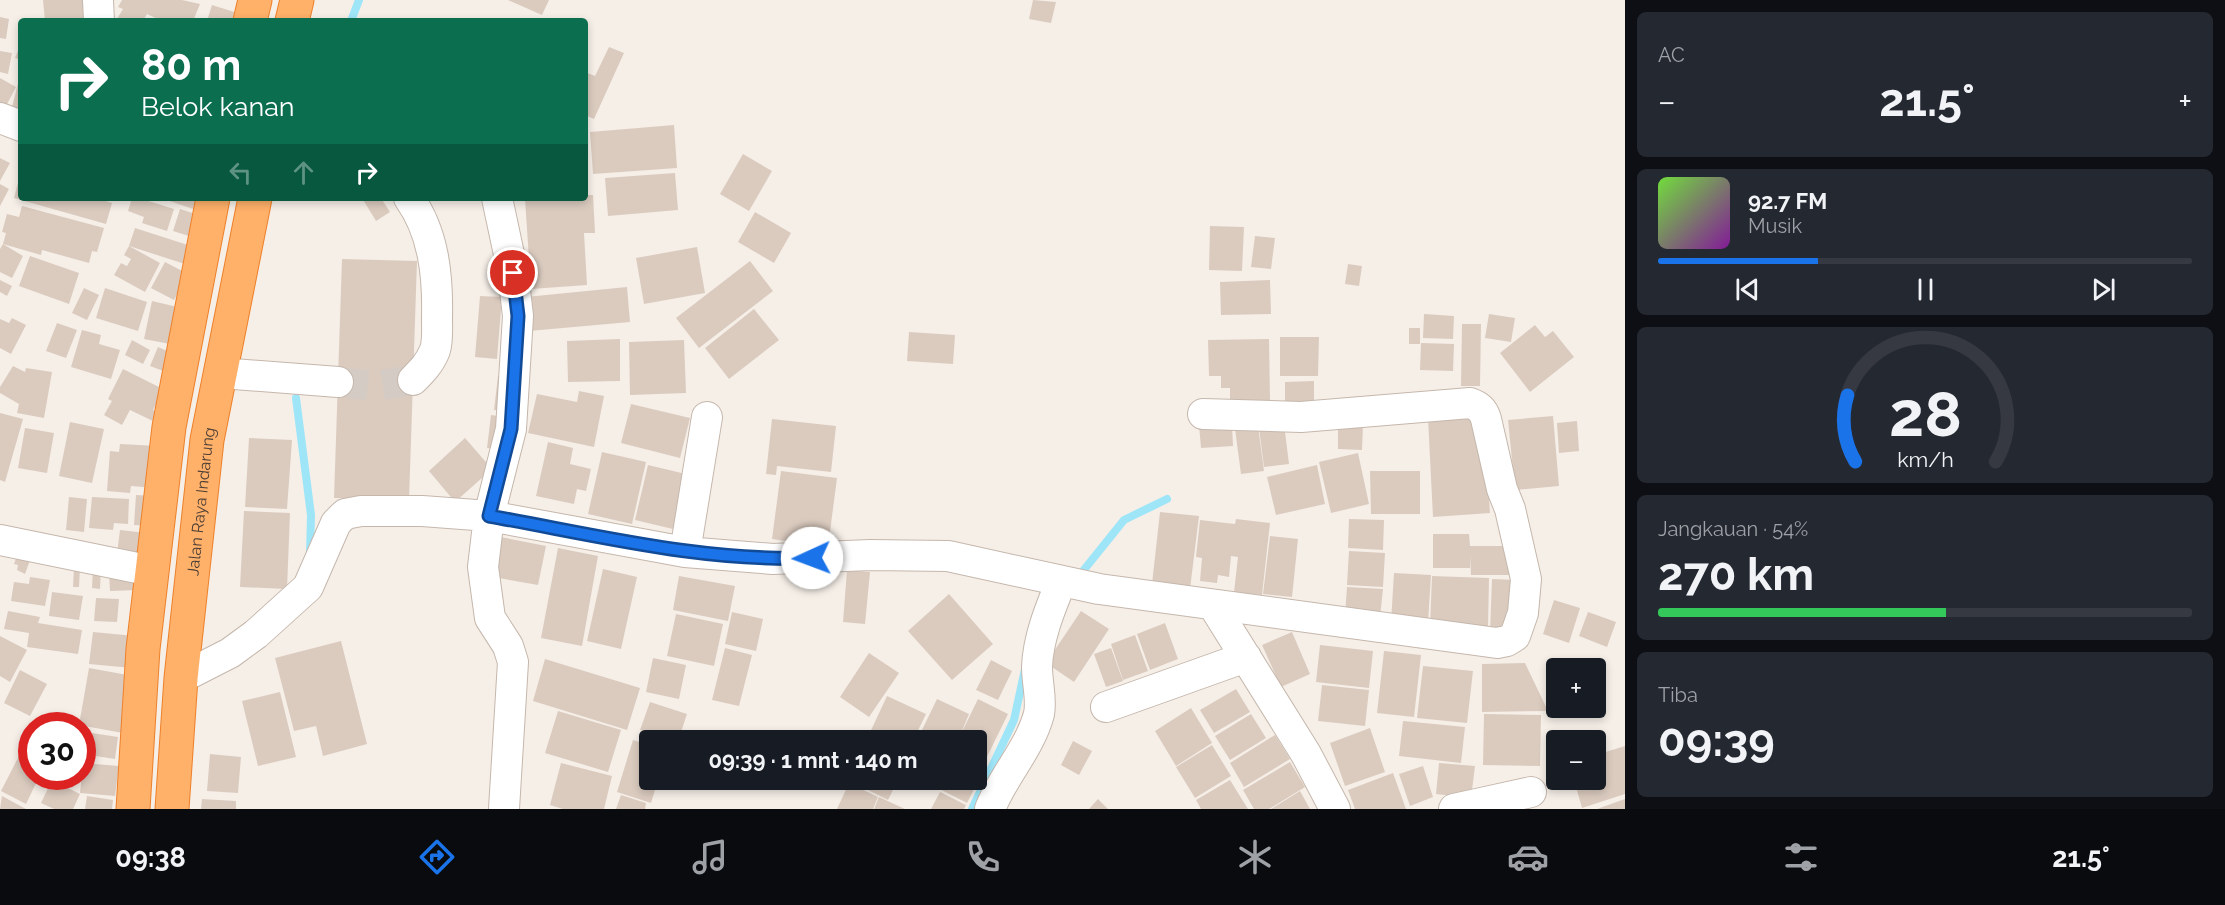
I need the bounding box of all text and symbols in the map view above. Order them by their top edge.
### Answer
text: 80 m [141,41,241,90]
icon: right [42,42,120,120]
text: AC [1658,43,1685,67]
text: 21.5° [1879,74,1975,127]
text: − [1658,82,1676,121]
text: + [2178,82,2192,121]
text: Belok kanan [141,91,295,122]
icon: left [224,156,257,189]
icon: ahead [287,156,320,189]
icon: right [350,156,383,189]
text: 92.7 FM [1748,188,1827,214]
text: Musik [1748,214,1802,238]
pin [487,247,538,298]
icon: arrive [496,256,529,289]
icon: previous [1731,273,1764,306]
icon: pause [1909,273,1942,306]
icon: next [2087,273,2120,306]
text: 28 [1889,377,1961,451]
street label: Jalan Raya Indarung [183,426,219,577]
text: km/h [1897,447,1953,472]
text: Jangkauan · 54% [1658,517,1808,541]
position arrow [780,526,844,590]
text: 270 km [1658,548,1814,601]
map controls [1546,658,1606,790]
button: + [1546,658,1606,718]
text: Tiba [1658,683,1698,707]
speed limit sign: 30 [18,712,96,790]
text: 09:39 [1658,714,1775,767]
button: − [1546,730,1606,790]
text: 09:39 · 1 mnt · 140 m [708,747,918,773]
icon: directions [416,836,458,878]
icon: music [689,836,731,878]
icon: phone [962,836,1004,878]
icon: climate [1234,836,1276,878]
icon: car [1507,836,1549,878]
icon: filters [1780,836,1822,878]
text: 09:38 [115,842,186,873]
text: 21.5° [2052,842,2110,873]

